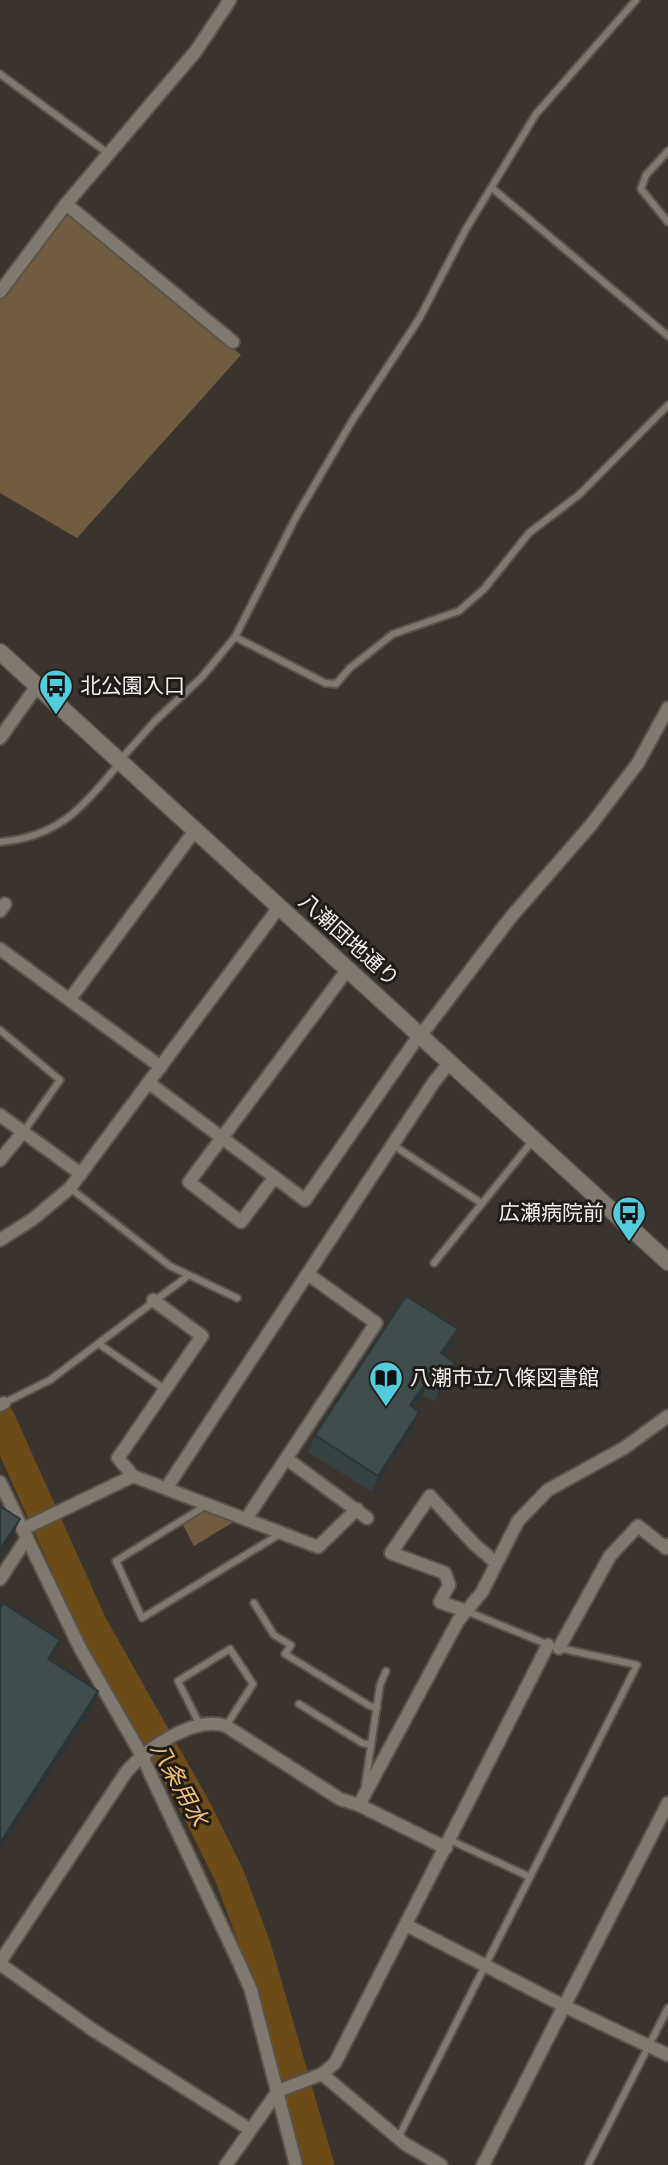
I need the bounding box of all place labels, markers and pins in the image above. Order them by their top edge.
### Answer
bus stop icon: 北公園入口 [37,667,75,716]
place label: 北公園入口 [80,674,185,698]
bus stop icon: 広瀬病院前 [610,1194,648,1243]
place label: 広瀬病院前 [499,1201,604,1225]
library icon: 八潮市立八條図書館 [367,1359,405,1408]
place label: 八潮市立八條図書館 [410,1366,599,1390]

